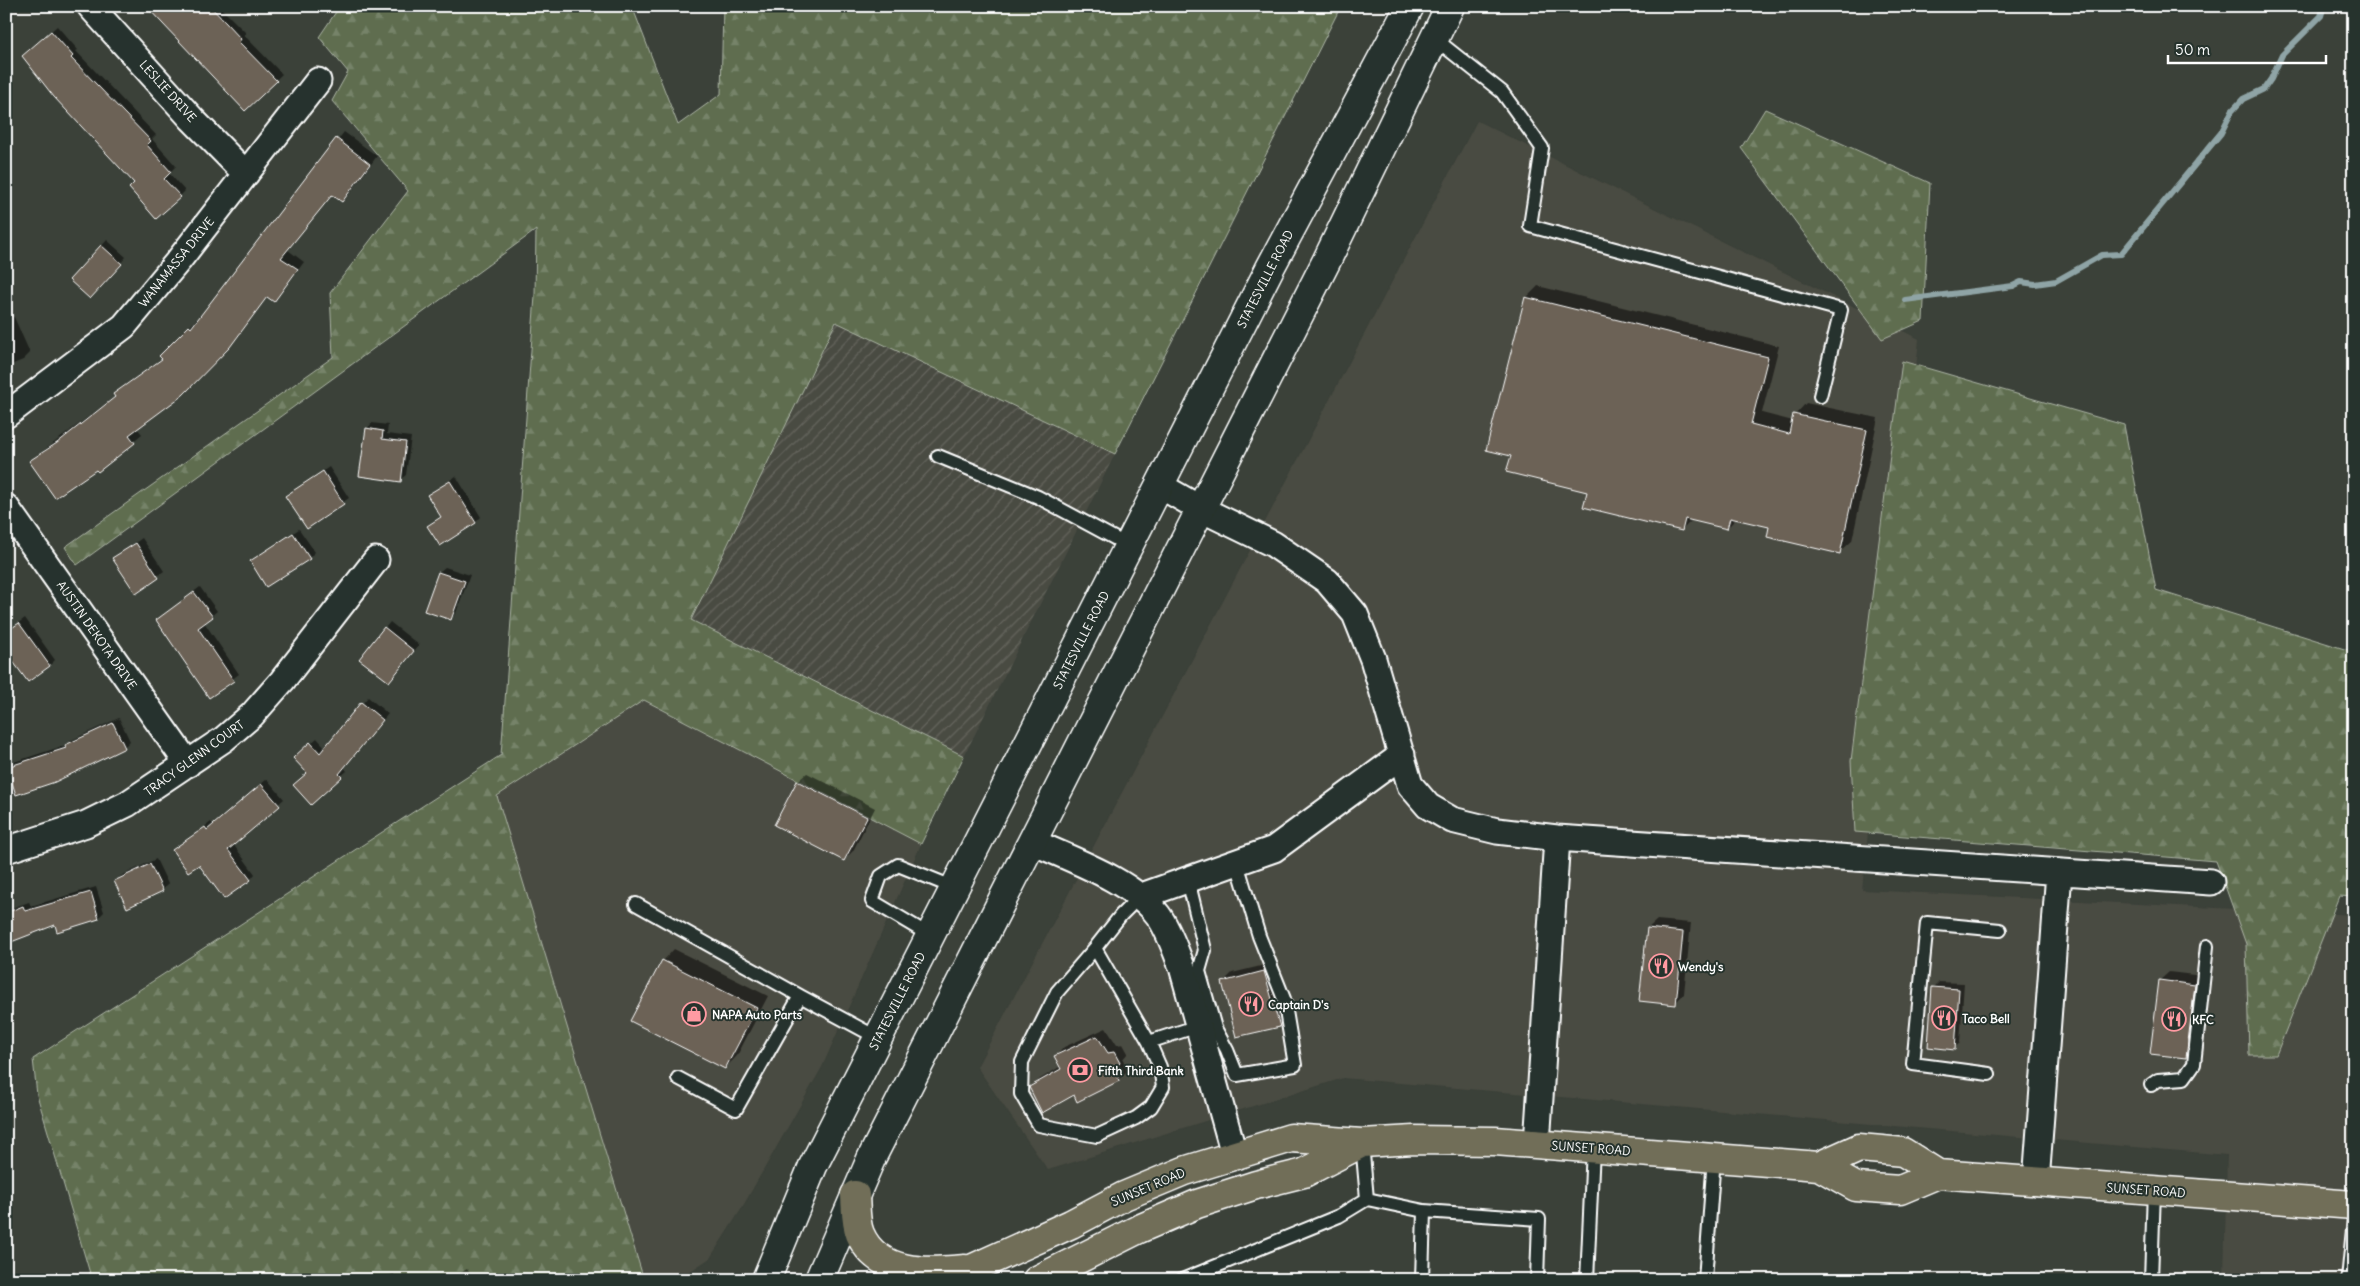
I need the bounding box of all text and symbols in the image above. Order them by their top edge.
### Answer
scale bar [2168,32,2325,64]
text: 50 m [2175,40,2210,59]
street label: LESLIE DRIVE [136,57,200,125]
street label: WANAMASSA DRIVE [135,214,217,310]
street label: STATESVILLE ROAD [1234,227,1296,331]
street label: AUSTIN DEKOTA DRIVE [54,578,140,692]
street label: STATESVILLE ROAD [1050,588,1112,692]
street label: TRACY GLENN COURT [141,717,247,799]
street label: STATESVILLE ROAD [866,949,928,1053]
restaurant icon: Wendy's [1648,953,1674,979]
place label: Wendy's [1678,959,1724,975]
restaurant icon: Captain D's [1238,991,1264,1017]
place label: Captain D's [1268,997,1330,1013]
shop icon: NAPA Auto Parts [681,1001,707,1027]
restaurant icon: Taco Bell [1931,1005,1957,1031]
restaurant icon: KFC [2161,1006,2187,1032]
place label: NAPA Auto Parts [712,1007,802,1022]
place label: Taco Bell [1962,1011,2010,1026]
place label: KFC [2192,1012,2214,1027]
bank icon: Fifth Third Bank [1067,1057,1093,1083]
place label: Fifth Third Bank [1098,1063,1184,1078]
street label: SUNSET ROAD [1551,1138,1631,1158]
street label: SUNSET ROAD [1109,1165,1187,1209]
street label: SUNSET ROAD [2106,1180,2186,1200]

